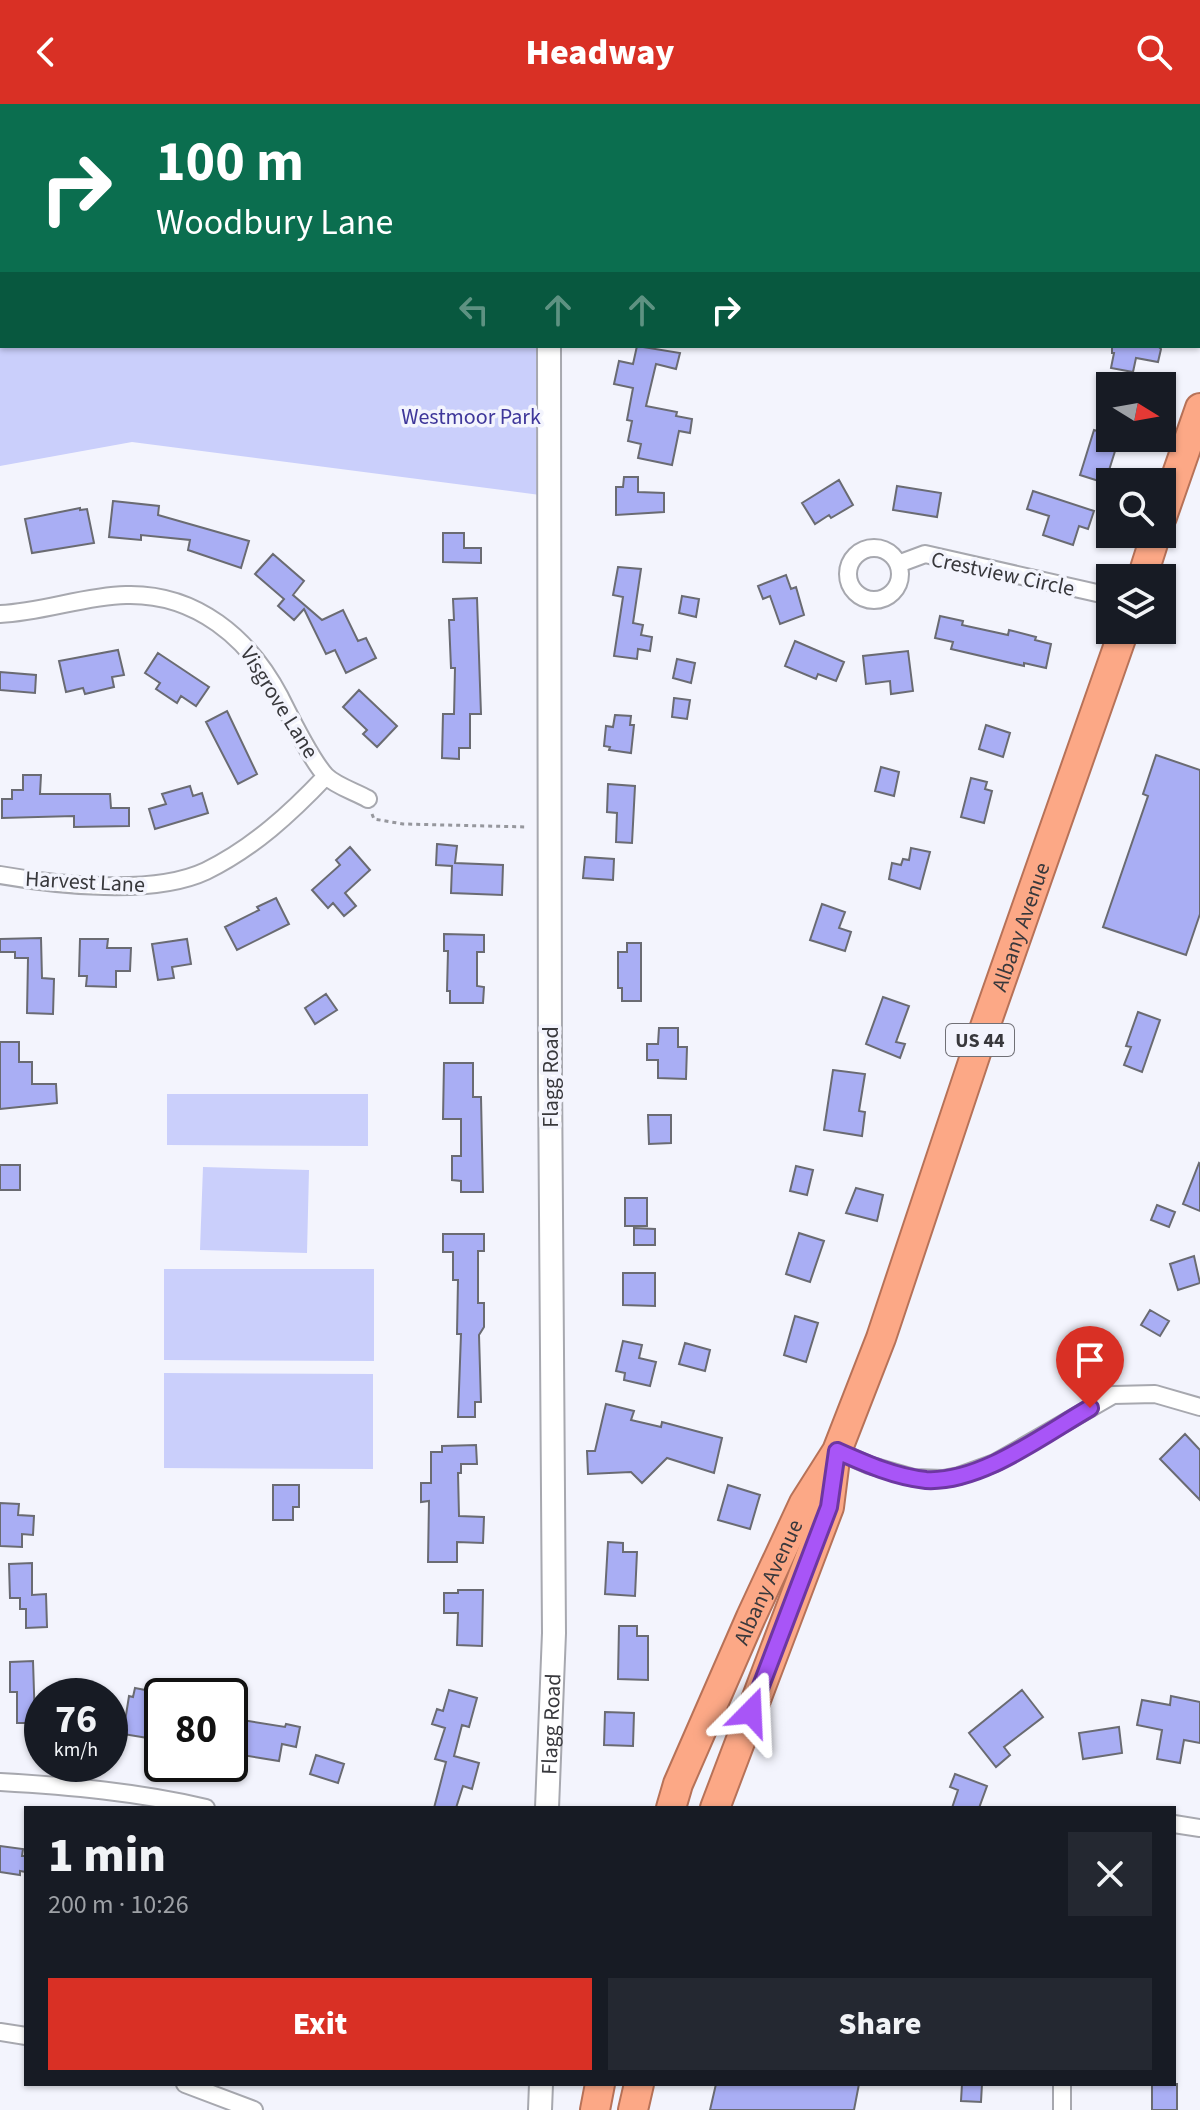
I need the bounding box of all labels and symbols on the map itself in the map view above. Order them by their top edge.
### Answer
north arrow [1096,372,1176,452]
park label: Westmoor Park [401,401,541,433]
street label: Crestview Circle [928,543,1078,605]
street label: Visgrove Lane [232,640,326,765]
street label: Albany Avenue [984,858,1058,996]
street label: Harvest Lane [24,863,146,901]
road number: US 44 [946,1024,1014,1056]
street label: Flagg Road [535,1026,567,1128]
pin [1056,1326,1124,1408]
street label: Albany Avenue [726,1514,811,1650]
position arrow [709,1670,793,1754]
street label: Flagg Road [533,1673,569,1775]
speed limit sign: 80 [144,1678,248,1782]

